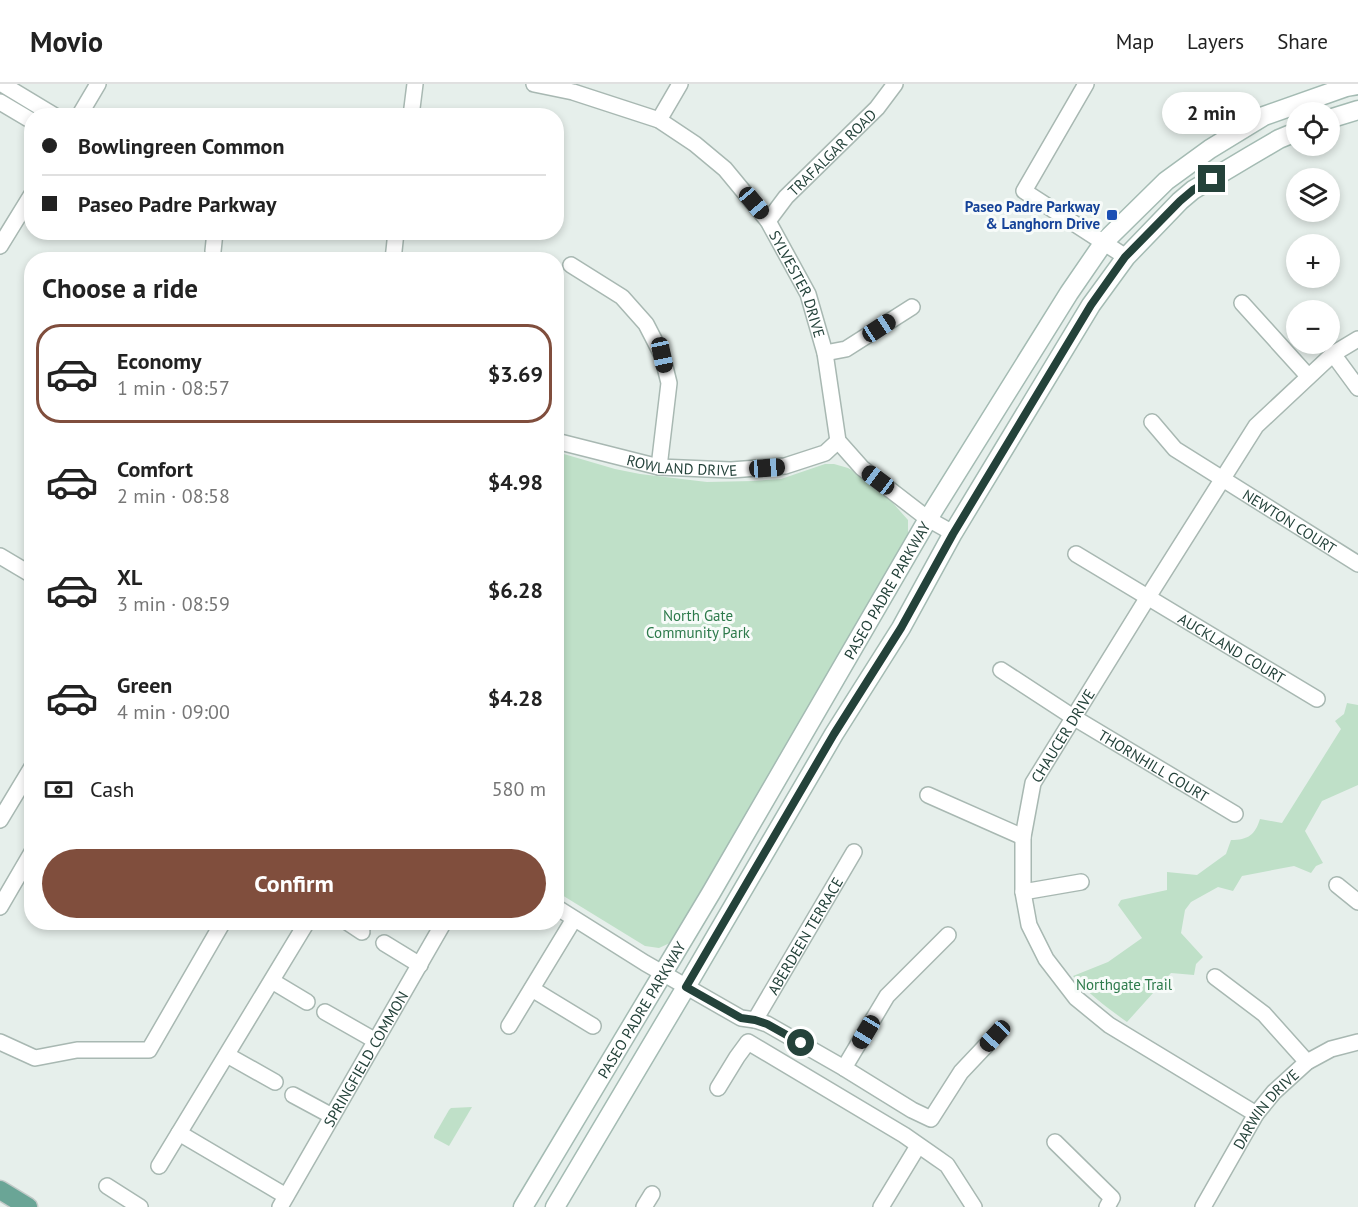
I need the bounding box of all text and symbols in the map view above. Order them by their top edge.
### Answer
text: Movio [30,23,103,60]
text: Map [1116,28,1154,55]
text: Layers [1187,28,1244,55]
text: Share [1277,28,1328,55]
callout: 2 min [1162,92,1262,134]
text: 2 min [1187,100,1236,126]
map controls [1286,102,1340,354]
button: locate [1286,102,1340,156]
street label: TRAFALGAR ROAD [783,105,880,200]
text: Bowlingreen Common [78,132,284,160]
route end [1198,165,1225,192]
button: layers [1286,168,1340,222]
car [736,183,772,223]
text: Paseo Padre Parkway [78,190,276,218]
place label: Paseo Padre Parkway & Langhorn Drive [965,197,1101,233]
marker: Paseo Padre Parkway & Langhorn Drive [1105,208,1119,222]
street label: SYLVESTER DRIVE [765,227,830,340]
button: + [1286,234,1340,288]
text: Choose a ride [42,271,198,305]
button: − [1286,300,1340,354]
car [859,311,899,345]
car [649,336,675,374]
icon: car [45,347,99,401]
text: Economy [117,347,201,375]
text: $3.69 [488,360,543,388]
text: 1 min · 08:57 [117,375,230,401]
street label: ROWLAND DRIVE [625,450,738,480]
icon: car [45,455,99,509]
text: Comfort [117,455,193,483]
car [748,458,786,478]
car [858,462,898,498]
text: $4.98 [488,468,543,496]
text: 2 min · 08:58 [117,483,230,509]
street label: NEWTON COURT [1239,485,1341,558]
street label: PASEO PADRE PARKWAY [839,517,934,663]
icon: car [45,563,99,617]
text: XL [117,563,142,591]
text: $6.28 [488,576,543,604]
text: 3 min · 08:59 [117,591,230,617]
park label: North Gate Community Park [646,606,751,642]
street label: AUCKLAND COURT [1175,608,1289,688]
icon: car [45,671,99,725]
text: Green [117,671,172,699]
text: $4.28 [488,684,543,712]
street label: CHAUCER DRIVE [1026,685,1098,786]
text: 4 min · 09:00 [117,699,230,725]
street label: THORNHILL COURT [1095,725,1213,806]
icon: cash [42,773,75,806]
text: Cash [90,775,134,803]
text: 580 m [492,776,546,802]
button: Confirm [42,849,546,918]
street label: ABERDEEN TERRACE [763,873,847,998]
street label: PASEO PADRE PARKWAY [593,937,690,1081]
park label: Northgate Trail [1076,975,1173,994]
street label: SPRINGFIELD COMMON [319,988,412,1130]
car [849,1012,883,1052]
car [976,1017,1014,1055]
route start [787,1029,814,1056]
street label: DARWIN DRIVE [1229,1065,1303,1152]

